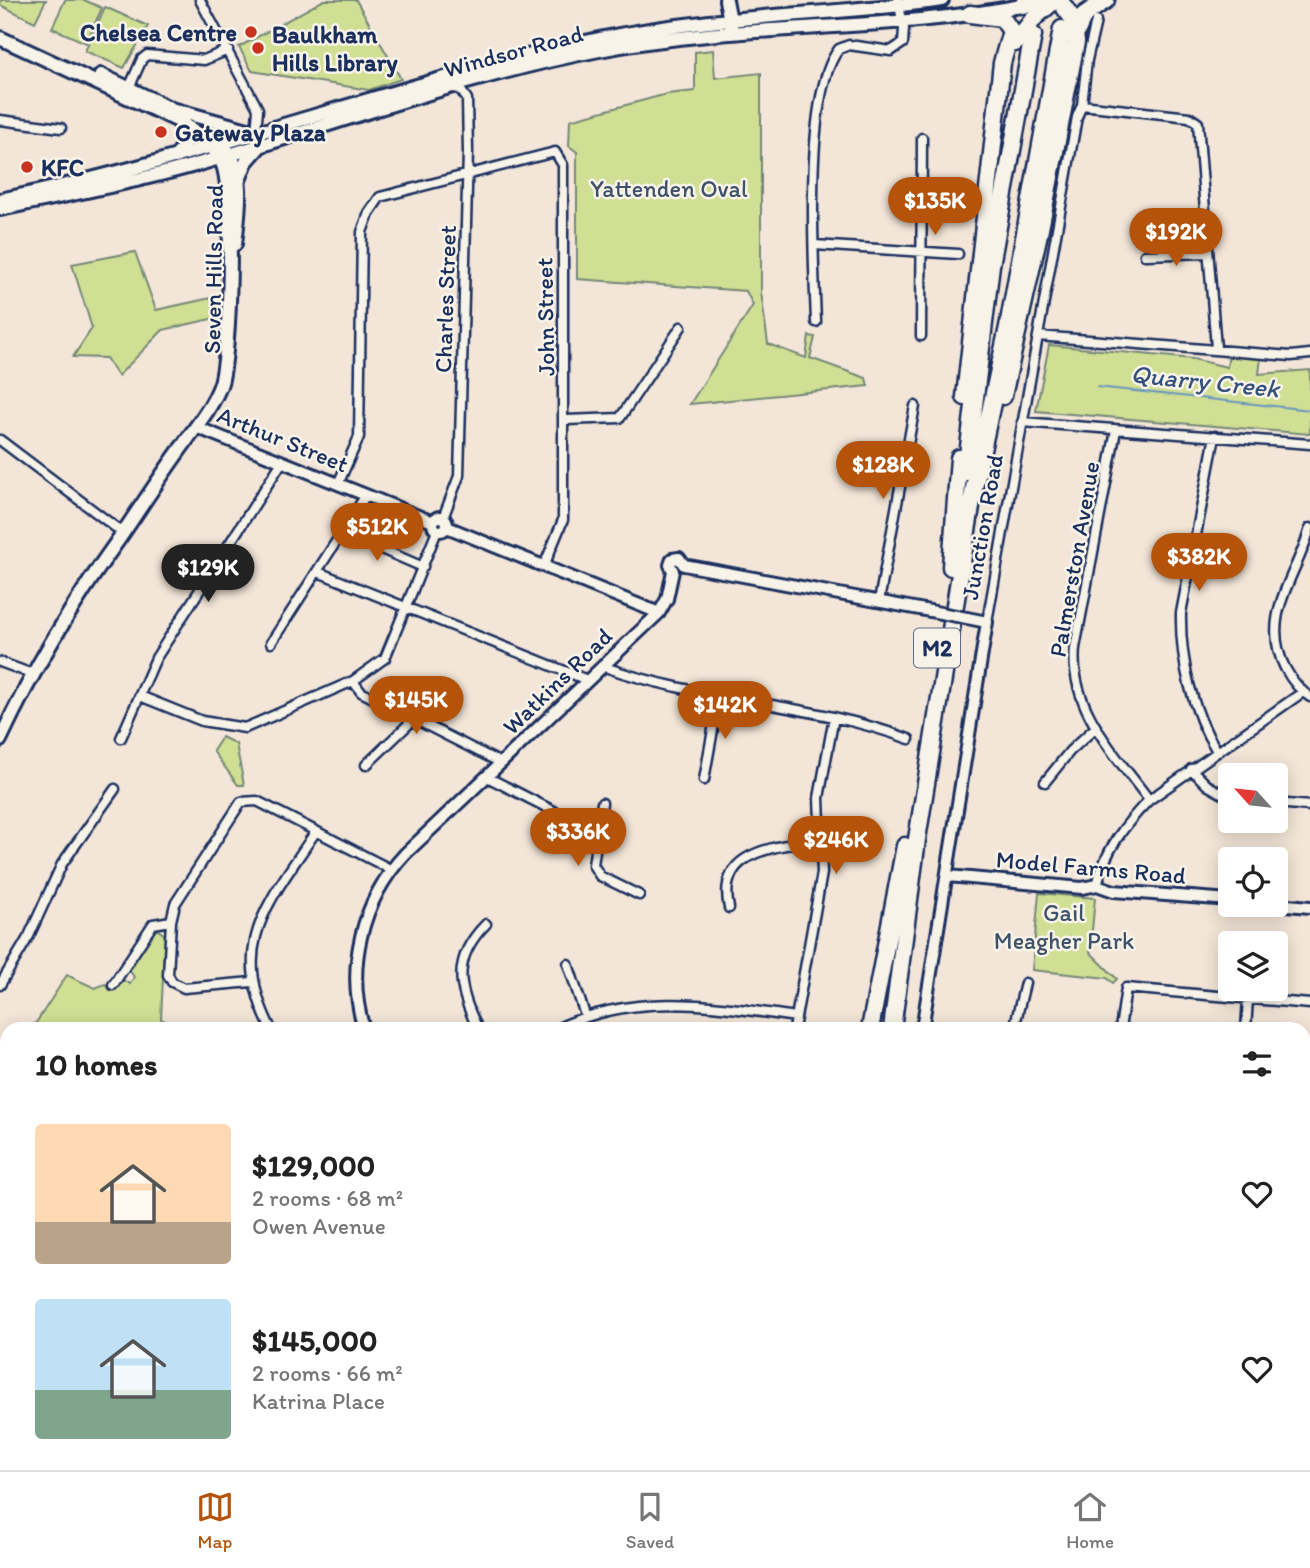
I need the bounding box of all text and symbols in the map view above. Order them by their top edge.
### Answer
place label: Chelsea Centre [80,18,237,47]
street label: Windsor Road [440,18,586,84]
place label: Baulkham Hills Library [272,20,398,78]
marker: Chelsea Centre [243,24,259,40]
marker: Baulkham Hills Library [250,40,266,56]
place label: Gateway Plaza [175,118,326,148]
marker: Gateway Plaza [153,124,169,140]
place label: KFC [41,153,84,182]
marker: KFC [19,159,35,175]
park label: Yattenden Oval [590,174,748,203]
pin: $135K [886,177,984,237]
street label: Seven Hills Road [197,184,229,354]
text: $135K [904,186,966,214]
pin: $192K [1127,208,1225,268]
text: $192K [1145,217,1207,245]
street label: Charles Street [428,224,462,374]
street label: John Street [529,257,561,377]
water label: Quarry Creek [1129,357,1283,405]
street label: Arthur Street [213,400,353,478]
pin: $128K [834,442,932,501]
text: $128K [852,450,914,478]
street label: Junction Road [955,452,1009,602]
street label: Palmerston Avenue [1042,459,1106,659]
pin: $512K [328,504,426,563]
text: $512K [346,512,408,540]
pin: $382K [1150,534,1248,593]
text: $382K [1167,542,1231,570]
pin: $129K [159,544,257,604]
text: $129K [177,553,239,581]
street label: Watkins Road [496,621,618,740]
road number: M2 [914,628,960,668]
pin: $145K [367,676,465,736]
pin: $142K [676,682,774,741]
text: $145K [385,685,447,713]
text: $142K [694,690,756,718]
north arrow [1218,763,1288,833]
map controls [1218,763,1288,1001]
pin: $336K [529,808,627,868]
pin: $246K [787,816,885,876]
text: $336K [546,817,610,845]
text: $246K [804,825,868,853]
street label: Model Farms Road [995,844,1187,890]
button: locate [1218,847,1288,917]
park label: Gail Meagher Park [994,898,1134,955]
button: layers [1218,931,1288,1001]
icon: filters [1238,1045,1276,1083]
text: 10 homes [35,1046,158,1083]
text: $129,000 [252,1147,375,1184]
icon: home [91,1152,175,1236]
icon: heart [1238,1175,1276,1213]
text: 2 rooms · 68 m² [252,1184,403,1212]
text: Owen Avenue [252,1212,386,1240]
text: $145,000 [252,1322,377,1359]
icon: home [91,1327,175,1411]
icon: heart [1238,1350,1276,1388]
text: 2 rooms · 66 m² [252,1359,403,1387]
text: Katrina Place [252,1387,385,1415]
tab: Map [196,1488,234,1553]
tab: Saved [626,1488,674,1553]
tab: Home [1066,1488,1114,1553]

